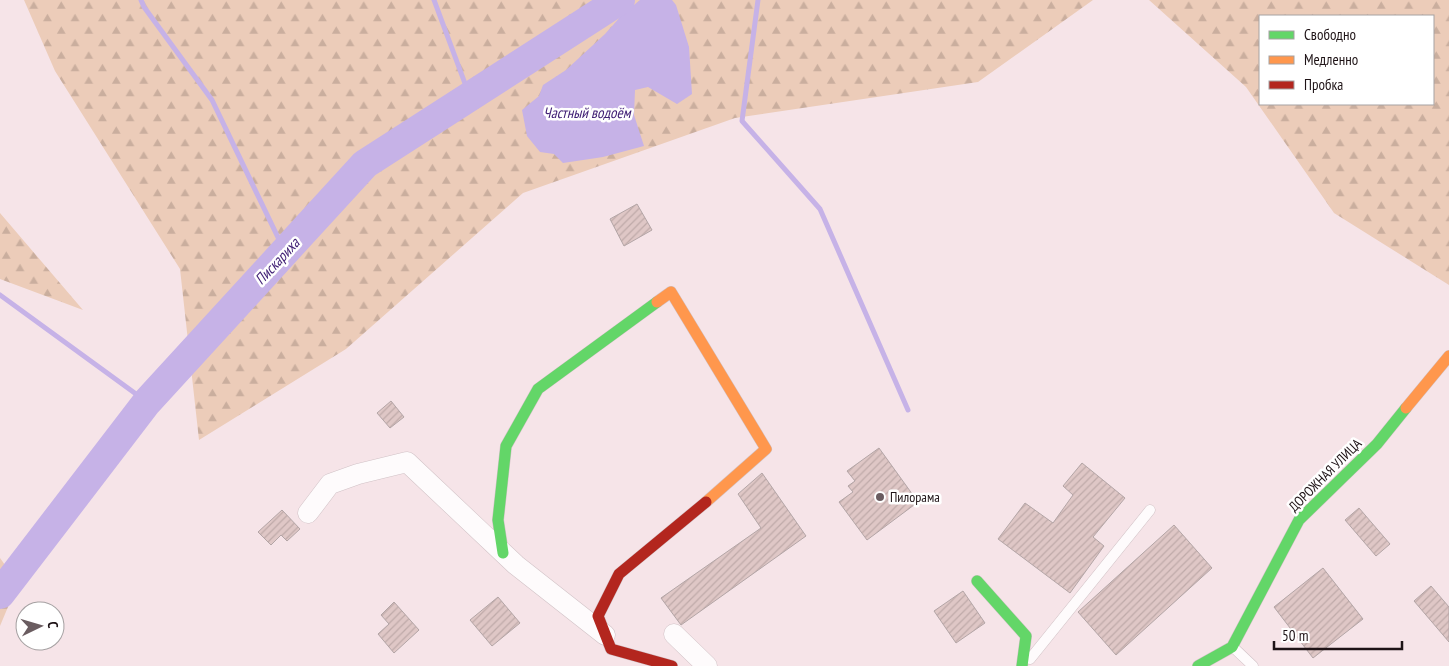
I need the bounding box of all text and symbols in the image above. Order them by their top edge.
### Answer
legend [1259,15,1434,105]
text: Свободно [1304,25,1356,44]
text: Медленно [1304,50,1358,69]
text: Пробка [1304,75,1343,94]
water label: Частный водоём [543,103,632,122]
water label: Пискариха [251,233,304,288]
street label: ДОРОЖНАЯ УЛИЦА [1285,434,1366,515]
place label: Пилорама [890,488,940,506]
marker: Пилорама [874,491,886,503]
north arrow [15,601,65,651]
scale bar [1274,618,1402,650]
text: С [44,621,62,629]
text: 50 m [1282,626,1308,645]

